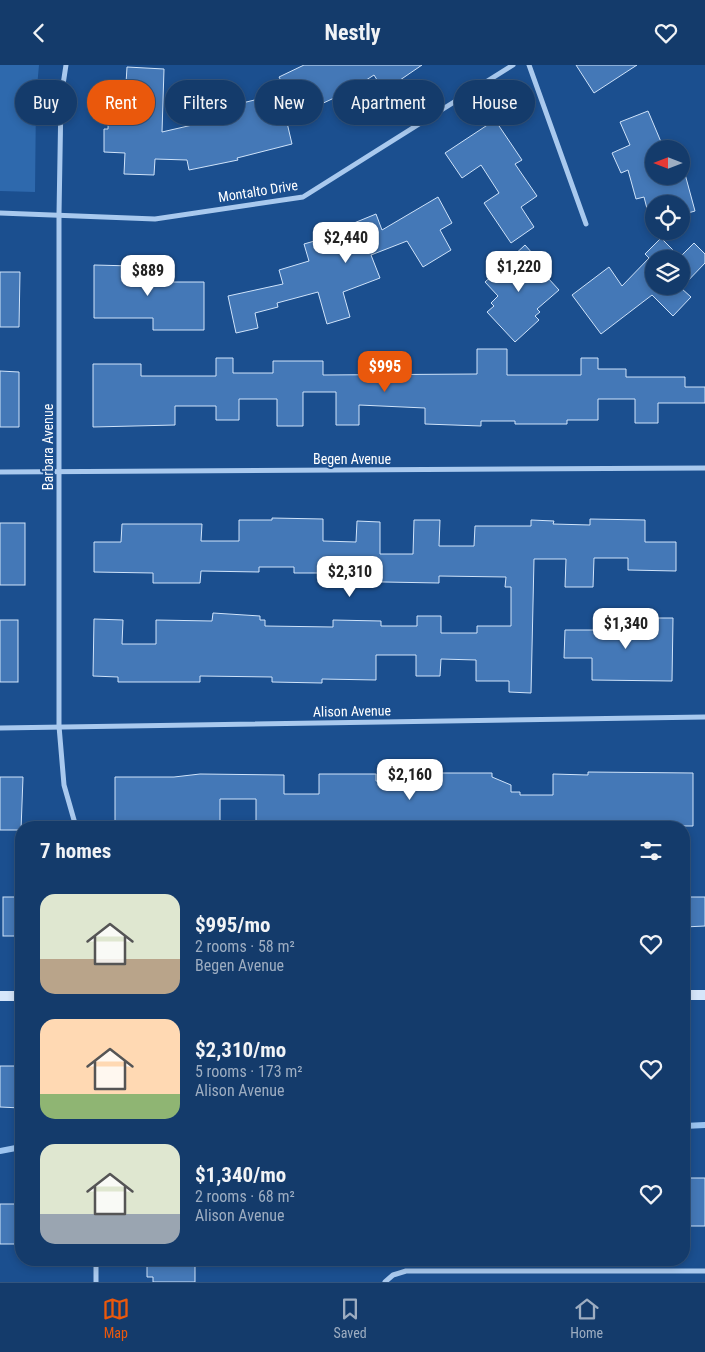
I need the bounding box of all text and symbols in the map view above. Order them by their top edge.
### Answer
icon: back [25,19,53,47]
icon: heart [652,19,680,47]
text: Nestly [324,20,381,45]
chip: Buy [15,80,77,125]
chip: Rent [87,80,155,125]
chip: Filters [165,80,245,125]
chip: New [255,80,323,125]
chip: Apartment [333,80,444,125]
chip: House [454,80,535,125]
north arrow [645,140,690,185]
map controls [645,140,690,295]
street label: Montalto Drive [217,177,299,205]
button: locate [645,195,690,240]
pin: $2,440 [305,221,387,264]
text: $2,440 [324,228,368,247]
button: layers [645,250,690,295]
pin: $1,220 [478,251,560,293]
pin: $889 [118,255,178,297]
text: $1,220 [497,257,541,276]
text: $889 [132,261,164,280]
pin: $995 [355,351,415,393]
text: $995 [369,357,401,376]
street label: Barbara Avenue [40,403,56,490]
street label: Begen Avenue [313,451,391,467]
pin: $2,310 [309,555,391,598]
text: $2,310 [328,562,372,581]
pin: $1,340 [585,607,667,650]
text: $1,340 [604,614,648,633]
street label: Alison Avenue [313,702,392,720]
pin: $2,160 [369,759,451,801]
text: $2,160 [388,765,432,784]
icon: filters [637,837,665,865]
text: 7 homes [40,839,111,863]
text: $995/mo [195,913,270,937]
icon: home [80,914,140,974]
icon: heart [637,930,665,958]
text: 2 rooms · 58 m² [195,937,295,956]
text: Begen Avenue [195,956,284,975]
text: $2,310/mo [195,1038,286,1062]
icon: home [80,1039,140,1099]
icon: heart [637,1055,665,1083]
text: 5 rooms · 173 m² [195,1062,303,1081]
text: Alison Avenue [195,1081,284,1100]
text: $1,340/mo [195,1163,286,1187]
icon: home [80,1164,140,1224]
icon: heart [637,1180,665,1208]
text: 2 rooms · 68 m² [195,1187,295,1206]
text: Alison Avenue [195,1206,284,1225]
tab: Map [102,1295,130,1341]
tab: Saved [333,1295,367,1341]
tab: Home [570,1295,603,1341]

